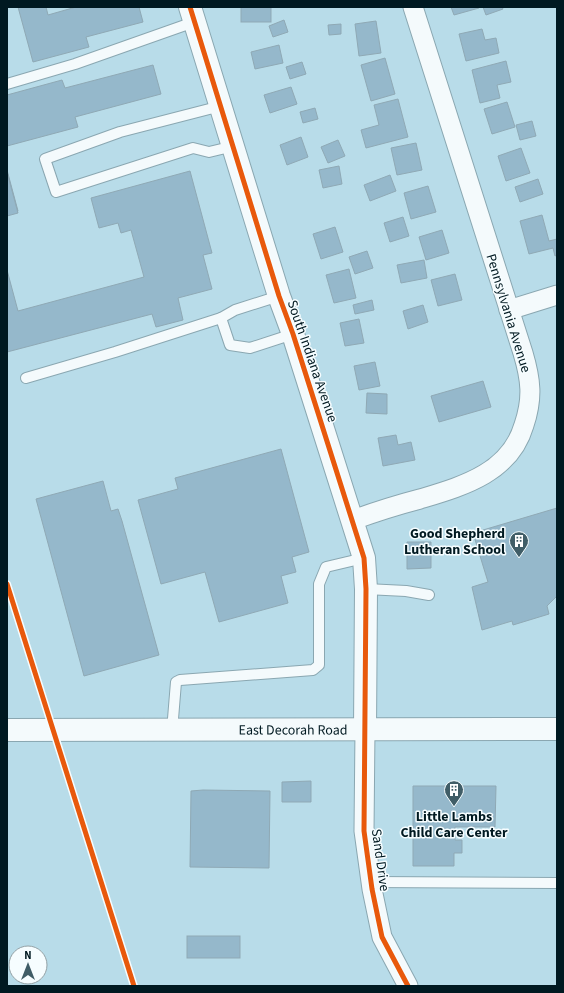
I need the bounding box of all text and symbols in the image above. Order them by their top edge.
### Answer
street label: Pennsylvania Avenue [480,251,536,375]
street label: South Indiana Avenue [282,298,342,425]
place label: Good Shepherd Lutheran School [404,524,505,560]
building icon: Good Shepherd Lutheran School [508,530,530,558]
street label: East Decorah Road [238,720,348,741]
building icon: Little Lambs Child Care Center [443,779,465,807]
place label: Little Lambs Child Care Center [400,807,508,843]
street label: Sand Drive [366,827,394,893]
north arrow [8,945,48,985]
text: N [24,948,32,963]

